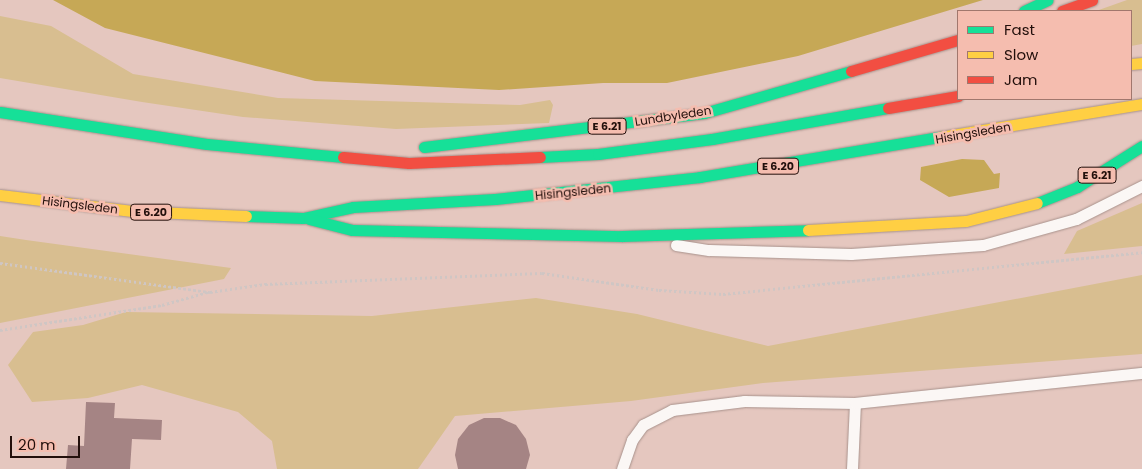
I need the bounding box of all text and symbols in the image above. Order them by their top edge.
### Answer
legend [957,10,1132,100]
text: Fast [1004,19,1035,40]
text: Slow [1004,44,1038,65]
text: Jam [1004,69,1038,90]
street label: Lundbyleden [634,103,712,129]
road number: E 6.21 [587,118,627,134]
street label: Hisingsleden [934,119,1012,147]
road number: E 6.20 [757,158,799,175]
road number: E 6.21 [1077,166,1117,184]
street label: Hisingsleden [534,181,612,203]
street label: Hisingsleden [41,193,119,217]
road number: E 6.20 [130,203,172,220]
scale bar [12,426,82,458]
text: 20 m [18,434,56,455]

